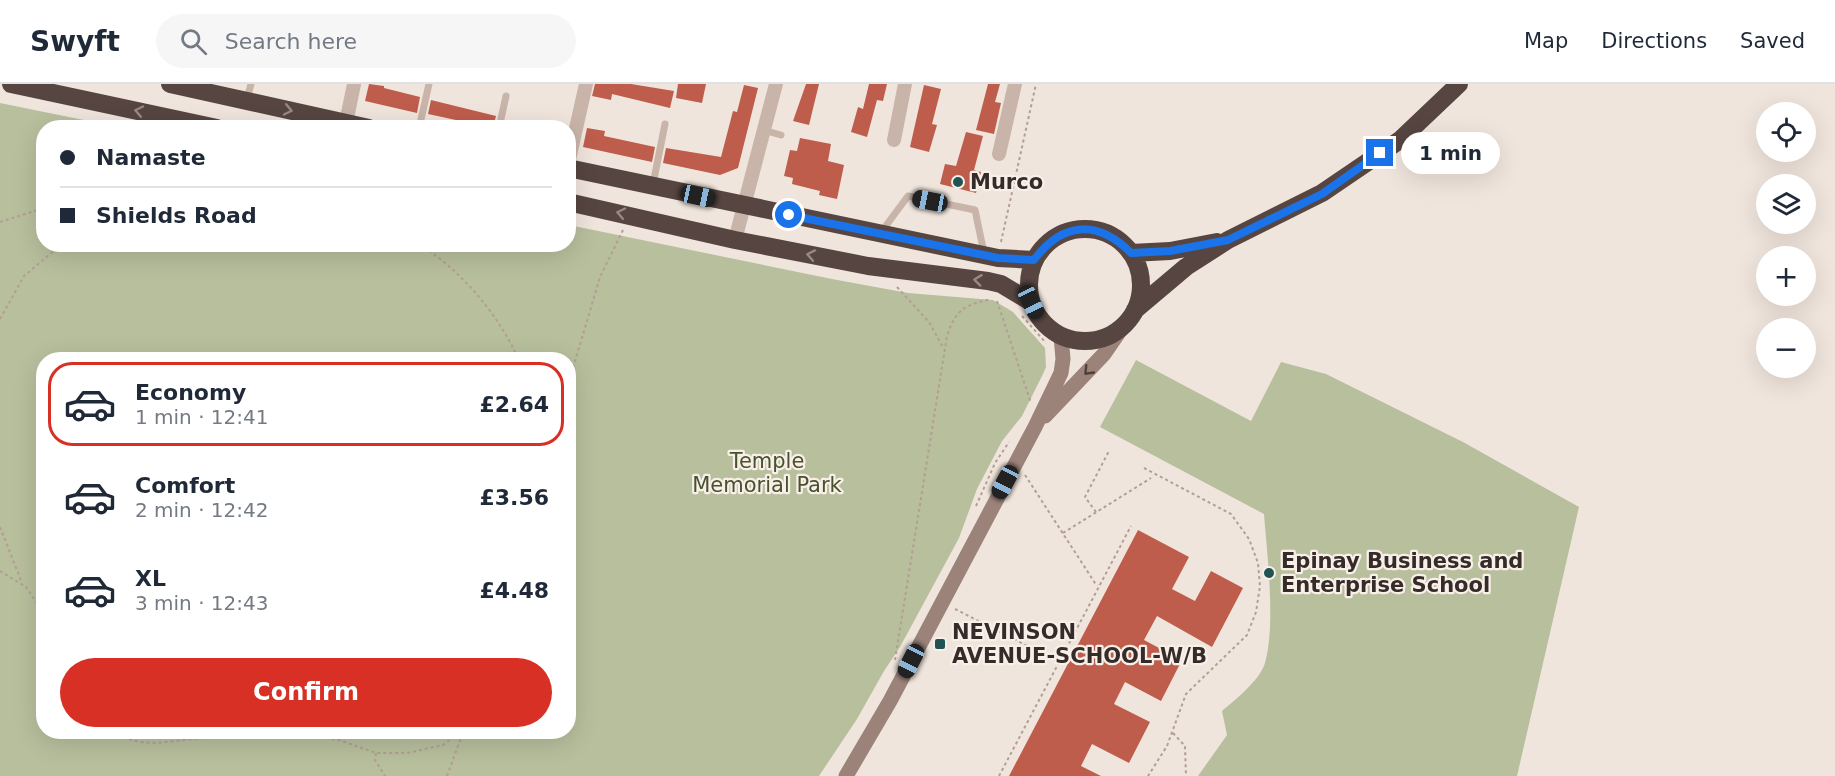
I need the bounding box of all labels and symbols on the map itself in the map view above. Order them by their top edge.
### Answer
one-way arrow [283,103,293,116]
one-way arrow [134,105,144,118]
callout: 1 min [1401,132,1500,174]
route end [1366,139,1393,166]
place label: Murco [970,170,1043,194]
marker: Murco [951,175,965,189]
car [679,183,717,209]
car [911,189,949,213]
route start [775,201,802,228]
one-way arrow [616,207,626,220]
one-way arrow [806,249,816,262]
one-way arrow [973,274,982,286]
car [1015,282,1047,322]
one-way arrow [1084,364,1095,375]
park label: Temple Memorial Park [692,449,843,497]
car [989,462,1021,502]
place label: Epinay Business and Enterprise School [1281,549,1523,597]
marker: Epinay Business and Enterprise School [1262,566,1276,580]
place label: NEVINSON AVENUE-SCHOOL-W/B [952,620,1207,668]
marker: NEVINSON AVENUE-SCHOOL-W/B [933,637,947,651]
car [895,641,927,681]

